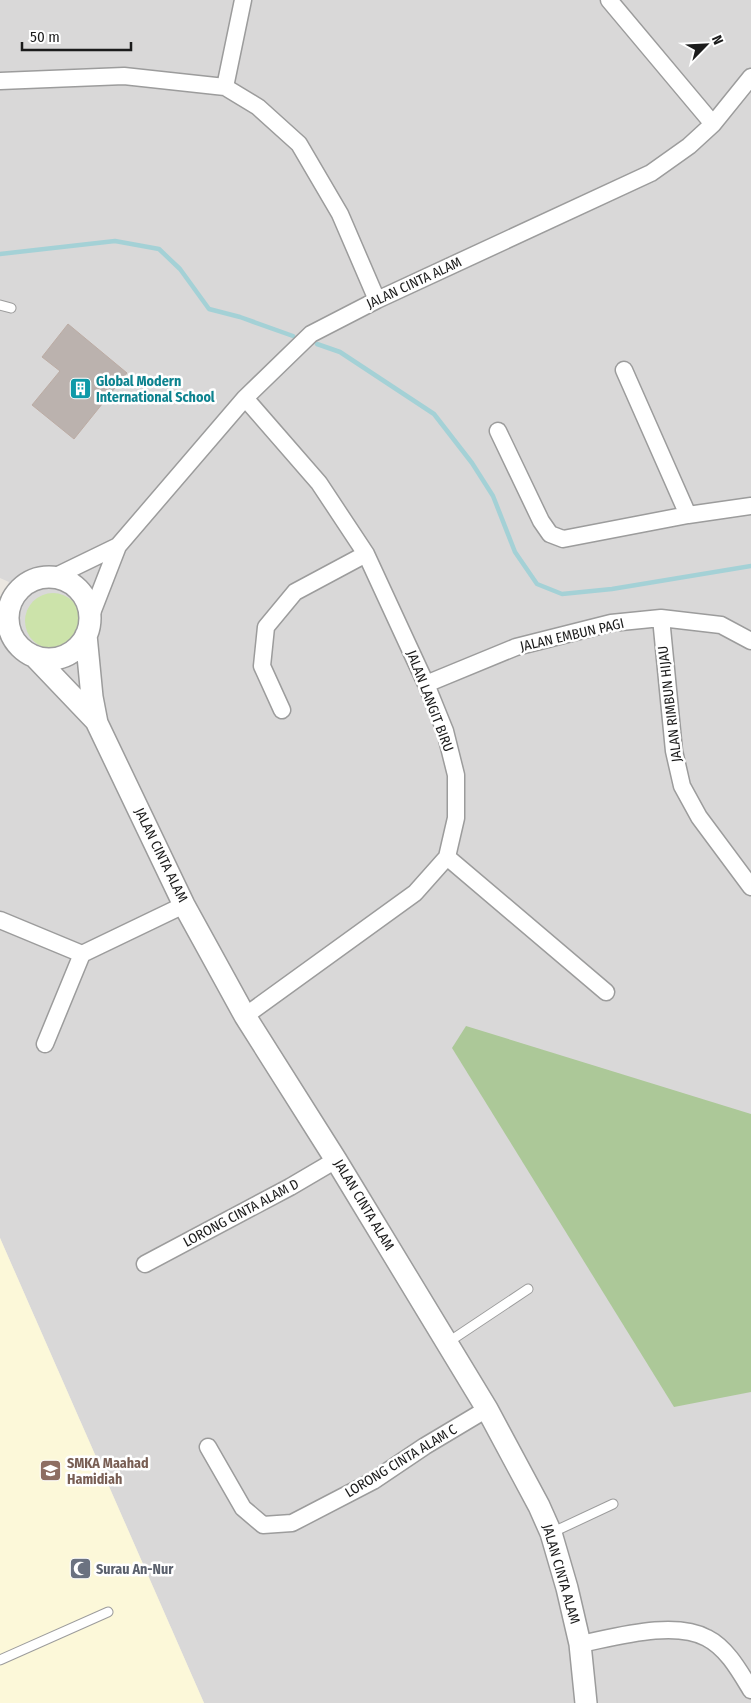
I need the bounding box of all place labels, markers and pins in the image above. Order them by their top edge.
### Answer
place label: Global Modern International School [96,373,215,406]
building icon: Global Modern International School [68,377,92,401]
place label: SMKA Maahad Hamidiah [67,1455,149,1488]
school or university icon: SMKA Maahad Hamidiah [39,1459,63,1483]
mosque icon: Surau An-Nur [68,1557,92,1581]
place label: Surau An-Nur [96,1561,174,1578]

